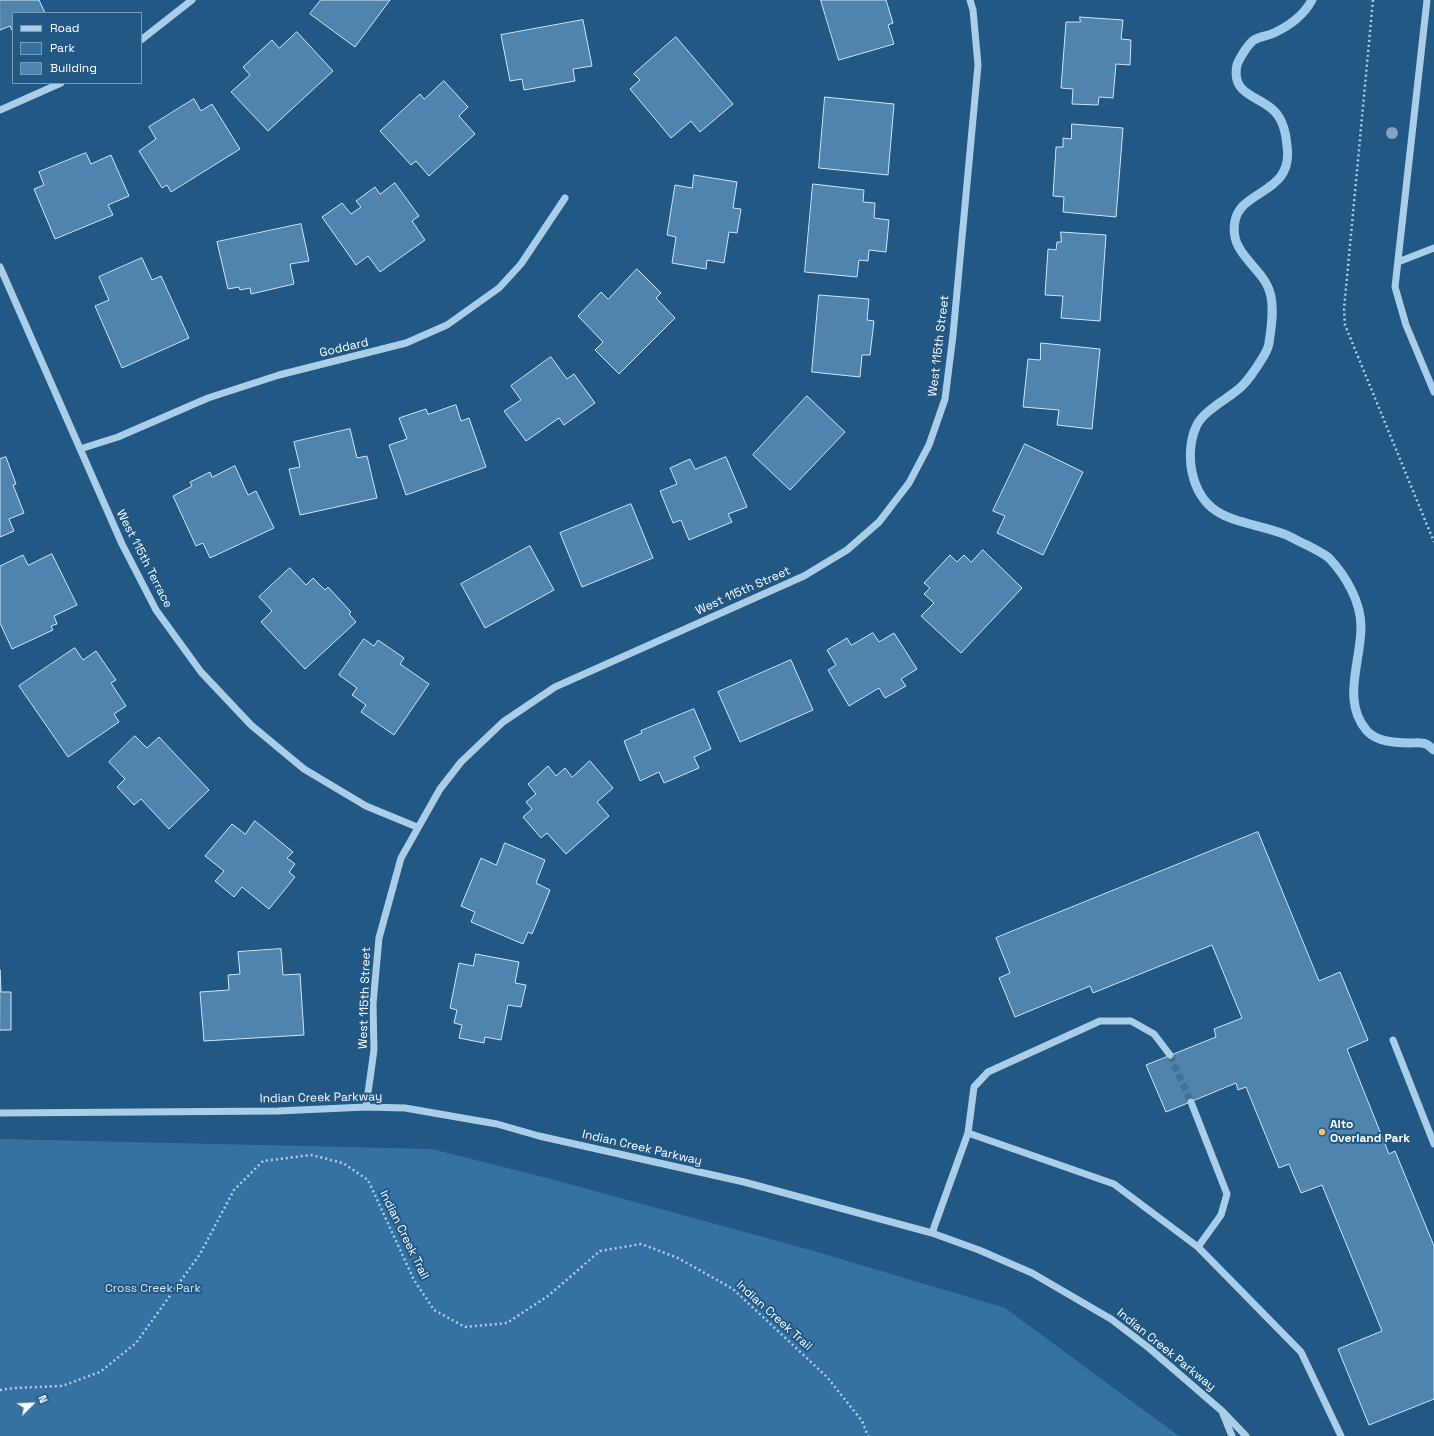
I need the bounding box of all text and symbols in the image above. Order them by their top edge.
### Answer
legend [12,12,142,84]
text: Road [50,20,79,36]
text: Park [50,40,75,56]
text: Building [50,60,97,76]
street label: West 115th Street [926,294,952,398]
street label: Goddard [318,335,370,361]
street label: West 115th Terrace [113,508,175,610]
street label: West 115th Street [693,564,793,618]
street label: West 115th Street [356,947,374,1049]
street label: Indian Creek Parkway [260,1090,382,1106]
place label: Alto Overland Park [1330,1118,1410,1146]
street label: Indian Creek Parkway [581,1127,703,1169]
marker: Alto Overland Park [1317,1127,1327,1137]
street label: Indian Creek Trail [376,1188,432,1282]
street label: Indian Creek Trail [733,1278,815,1354]
park label: Cross Creek Park [105,1282,201,1296]
street label: Indian Creek Parkway [1114,1306,1218,1394]
north arrow [12,1384,52,1424]
text: N [35,1393,51,1405]

